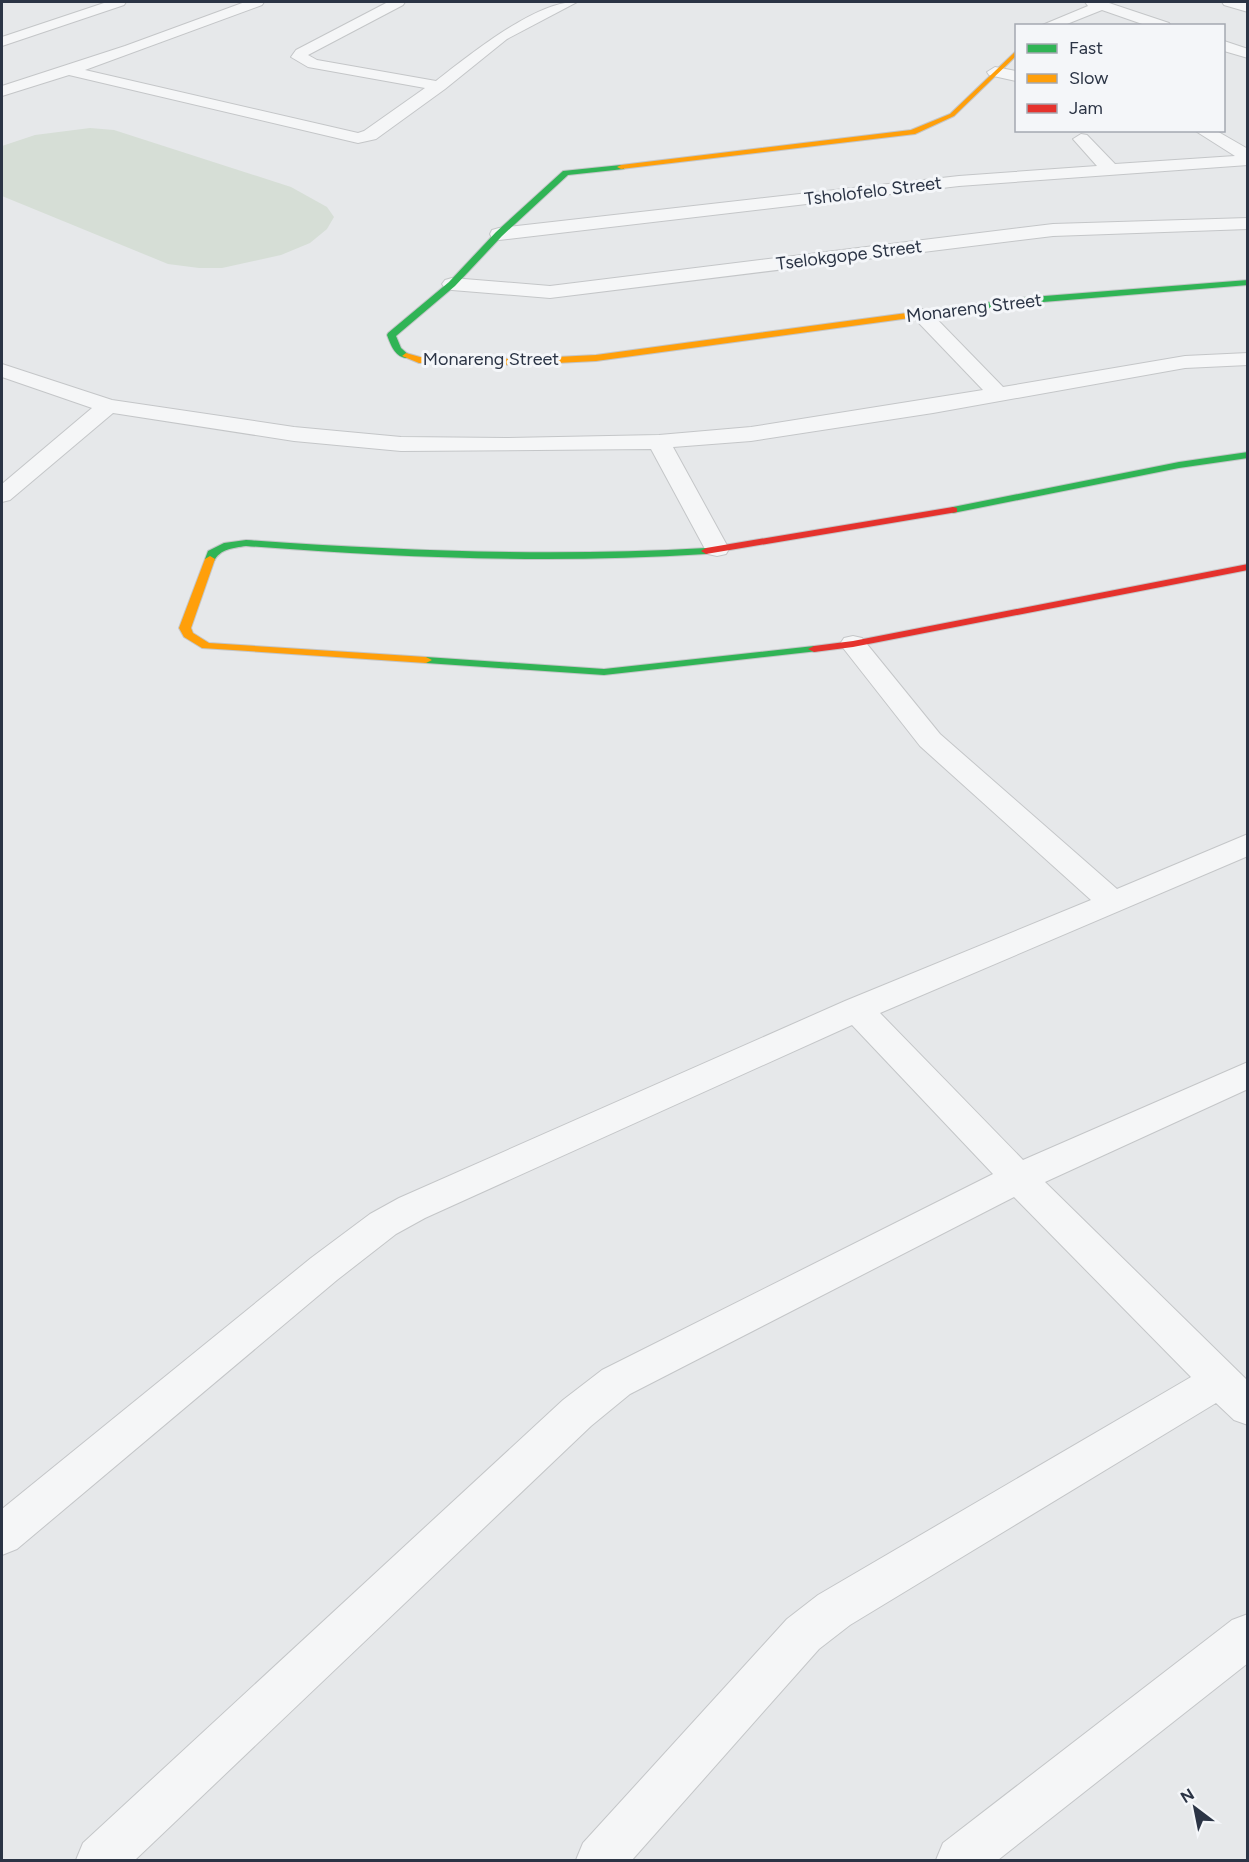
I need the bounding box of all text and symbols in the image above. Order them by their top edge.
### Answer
legend [1015,24,1225,132]
text: Fast [1069,37,1103,59]
text: Slow [1069,67,1108,89]
text: Jam [1069,97,1103,119]
street label: Tsholofelo Street [803,172,943,210]
street label: Tselokgope Street [775,235,923,275]
street label: Monareng Street [905,289,1043,327]
street label: Monareng Street [423,348,559,370]
north arrow [1165,1778,1225,1838]
text: N [1177,1784,1198,1807]

